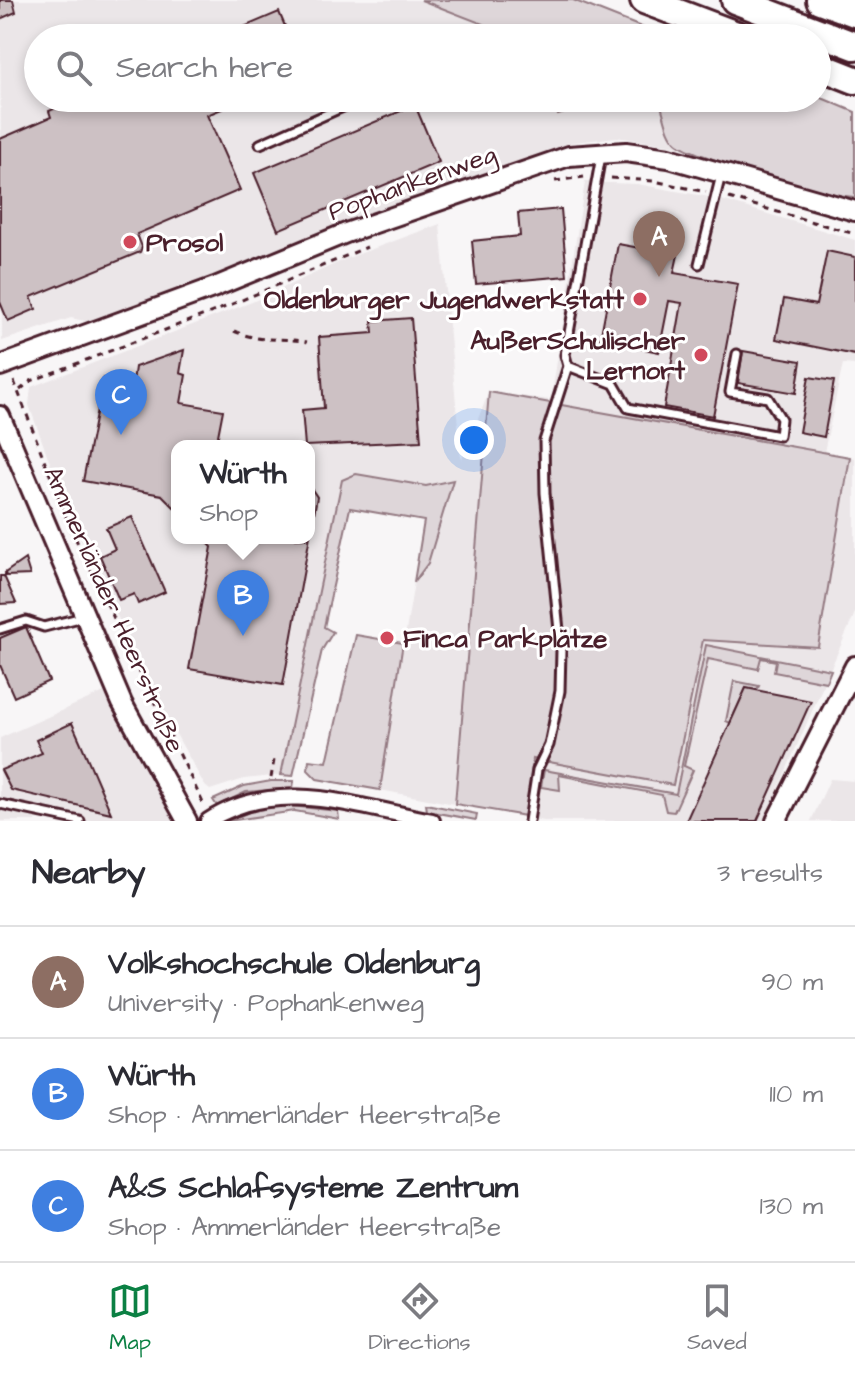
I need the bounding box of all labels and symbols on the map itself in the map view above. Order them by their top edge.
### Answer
street label: Pophankenweg [323,136,502,232]
pin: A [633,211,685,277]
place label: Prosol [146,225,223,261]
marker: Prosol [121,233,139,251]
place label: Oldenburger Jugendwerkstatt [264,282,624,321]
marker: Oldenburger Jugendwerkstatt [631,290,649,308]
place label: AußerSchulischer Lernort [470,323,686,389]
marker: AußerSchulischer Lernort [692,346,710,364]
pin: C [95,369,147,435]
your location [454,420,494,460]
street label: Ammerländer Heerstraße [35,461,194,758]
pin: B [217,570,269,636]
place label: Finca Parkplätze [403,621,607,657]
marker: Finca Parkplätze [378,629,396,647]

